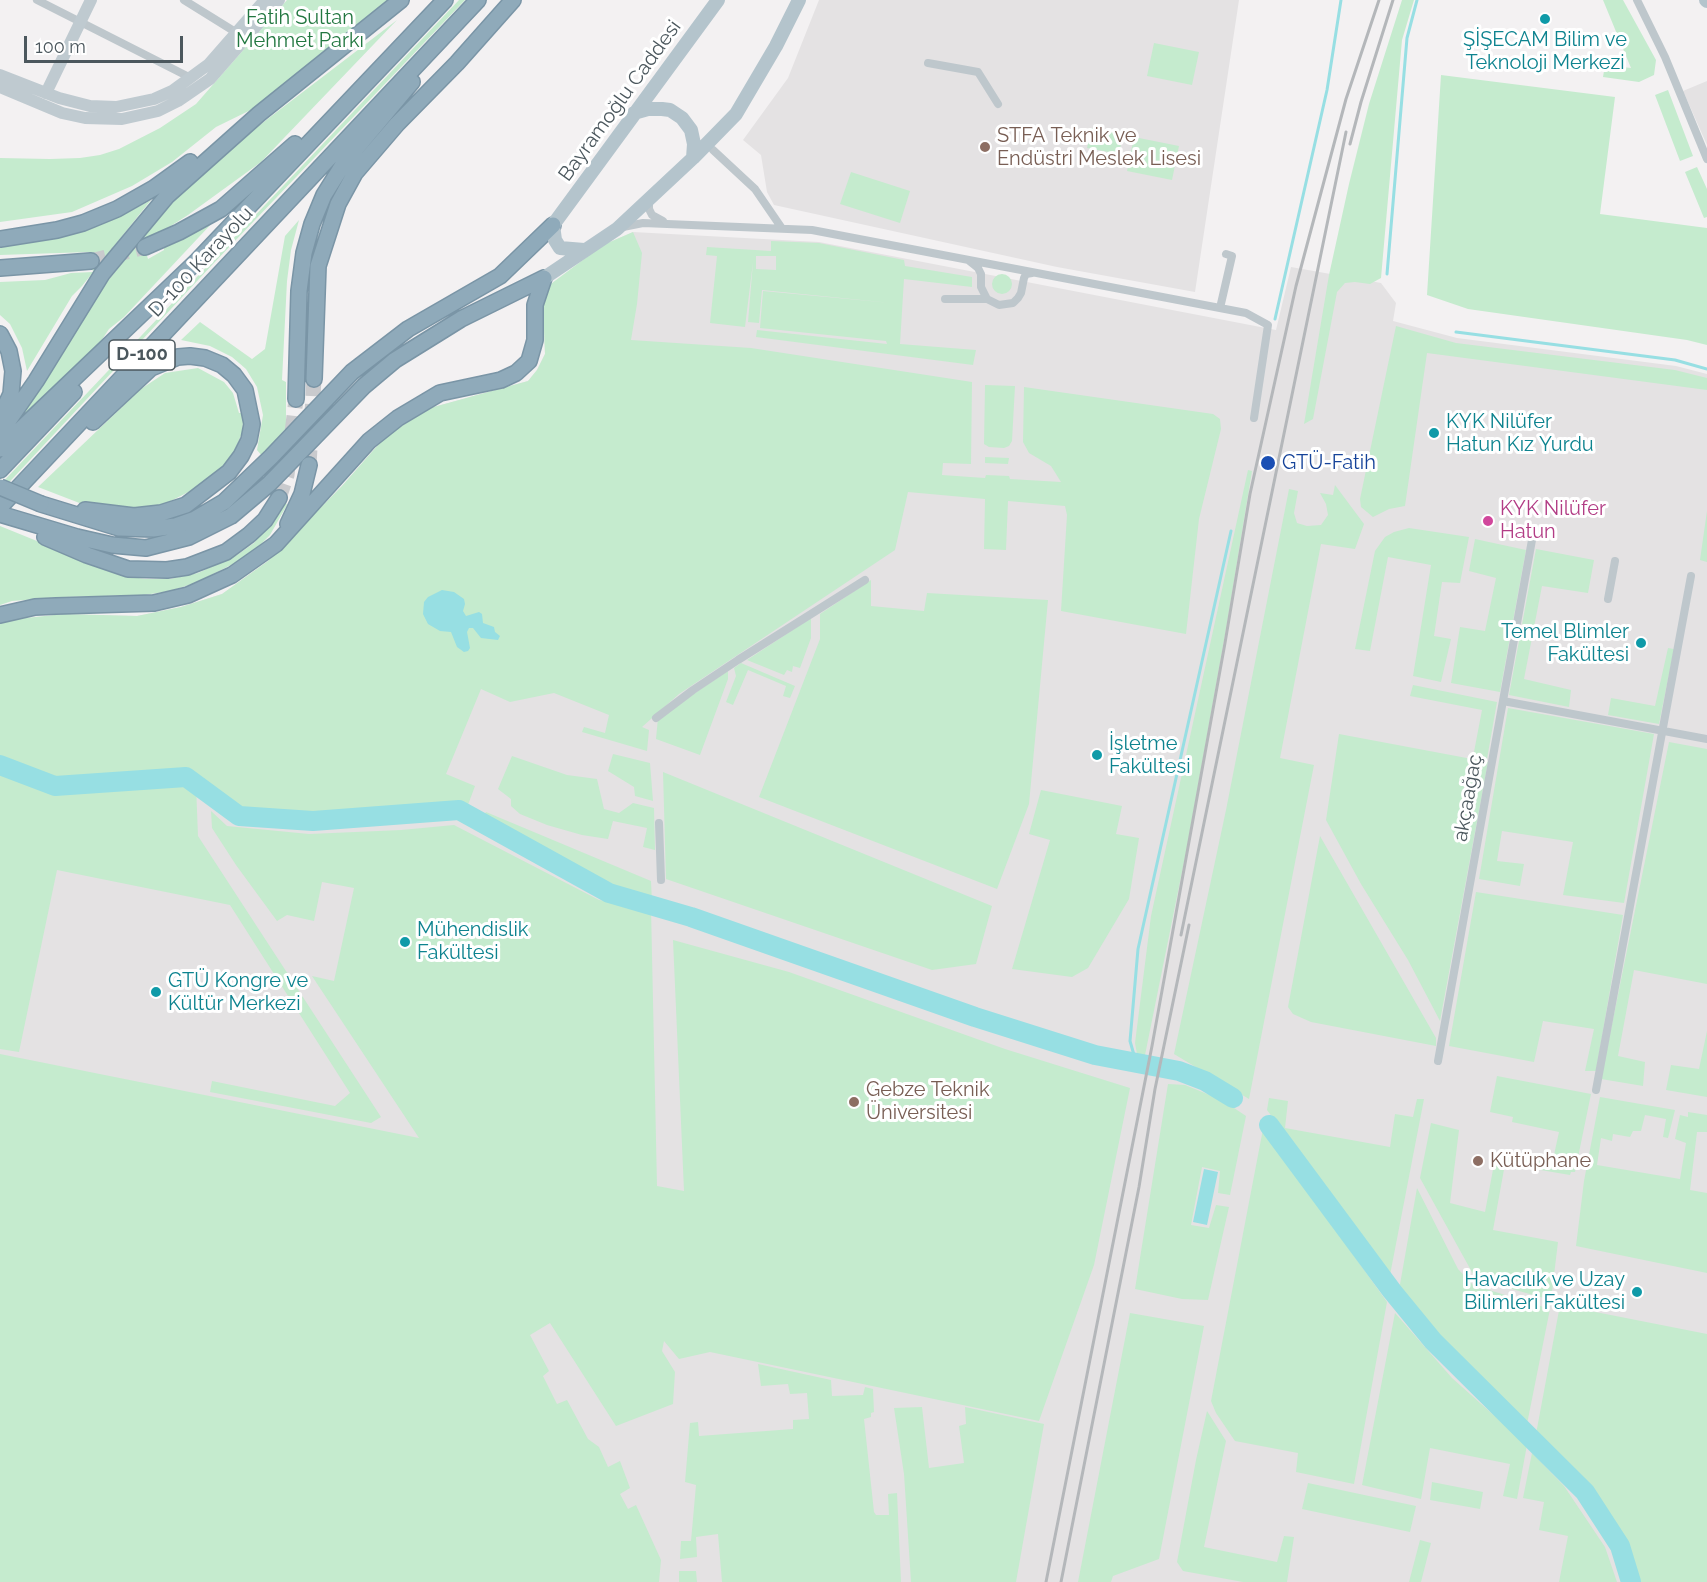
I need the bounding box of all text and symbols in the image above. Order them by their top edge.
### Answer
park label: Fatih Sultan Mehmet Parkı [236,6,364,53]
marker: ŞİŞECAM Bilim ve Teknoloji Merkezi [1538,12,1552,26]
street label: Bayramoğlu Caddesi [554,16,686,186]
scale bar [27,24,186,62]
place label: ŞİŞECAM Bilim ve Teknoloji Merkezi [1463,28,1627,75]
text: 100 m [35,36,86,57]
place label: STFA Teknik ve Endüstri Meslek Lisesi [997,124,1201,171]
marker: STFA Teknik ve Endüstri Meslek Lisesi [978,140,992,154]
street label: D-100 Karayolu [144,202,258,322]
road number: D-100 [109,340,175,370]
place label: KYK Nilüfer Hatun Kız Yurdu [1446,410,1594,457]
marker: KYK Nilüfer Hatun Kız Yurdu [1427,426,1441,440]
place label: GTÜ-Fatih [1282,451,1376,475]
marker: GTÜ-Fatih [1259,454,1277,472]
place label: KYK Nilüfer Hatun [1500,497,1606,544]
marker: KYK Nilüfer Hatun [1481,514,1495,528]
place label: Temel Blimler Fakültesi [1501,620,1629,667]
marker: Temel Blimler Fakültesi [1634,636,1648,650]
place label: İşletme Fakültesi [1109,732,1191,779]
marker: İşletme Fakültesi [1090,748,1104,762]
street label: akçaağaç [1449,753,1487,843]
place label: Mühendislik Fakültesi [417,918,528,965]
marker: Mühendislik Fakültesi [398,935,412,949]
place label: GTÜ Kongre ve Kültür Merkezi [168,969,308,1016]
marker: GTÜ Kongre ve Kültür Merkezi [149,985,163,999]
place label: Gebze Teknik Üniversitesi [866,1078,990,1125]
marker: Gebze Teknik Üniversitesi [847,1095,861,1109]
place label: Kütüphane [1490,1149,1591,1173]
marker: Kütüphane [1471,1154,1485,1168]
place label: Havacılık ve Uzay Bilimleri Fakültesi [1464,1268,1625,1315]
marker: Havacılık ve Uzay Bilimleri Fakültesi [1630,1285,1644,1299]

